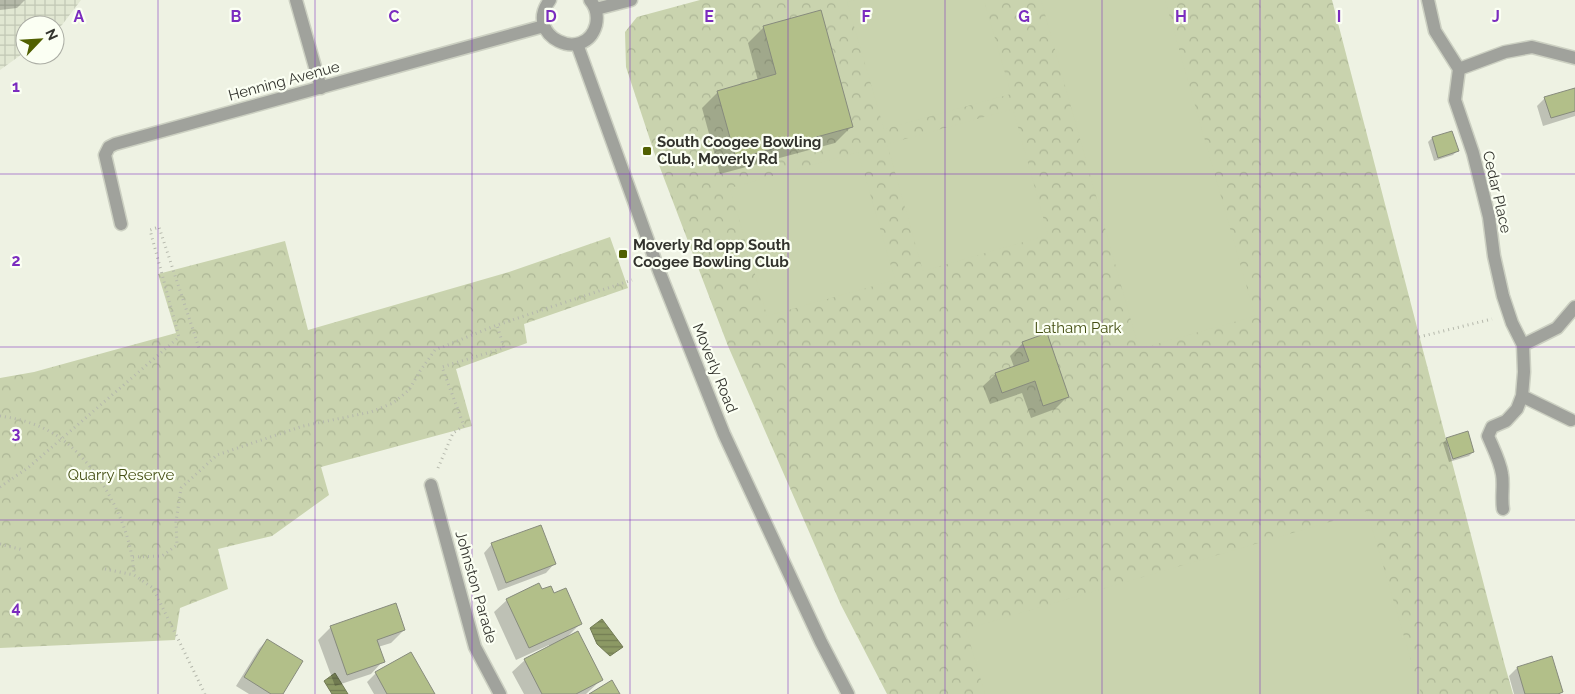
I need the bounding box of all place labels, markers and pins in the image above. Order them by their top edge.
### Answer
place label: South Coogee Bowling Club, Moverly Rd [657,133,821,168]
marker: South Coogee Bowling Club, Moverly Rd [641,145,653,157]
place label: Moverly Rd opp South Coogee Bowling Club [633,236,790,271]
marker: Moverly Rd opp South Coogee Bowling Club [617,248,629,260]

